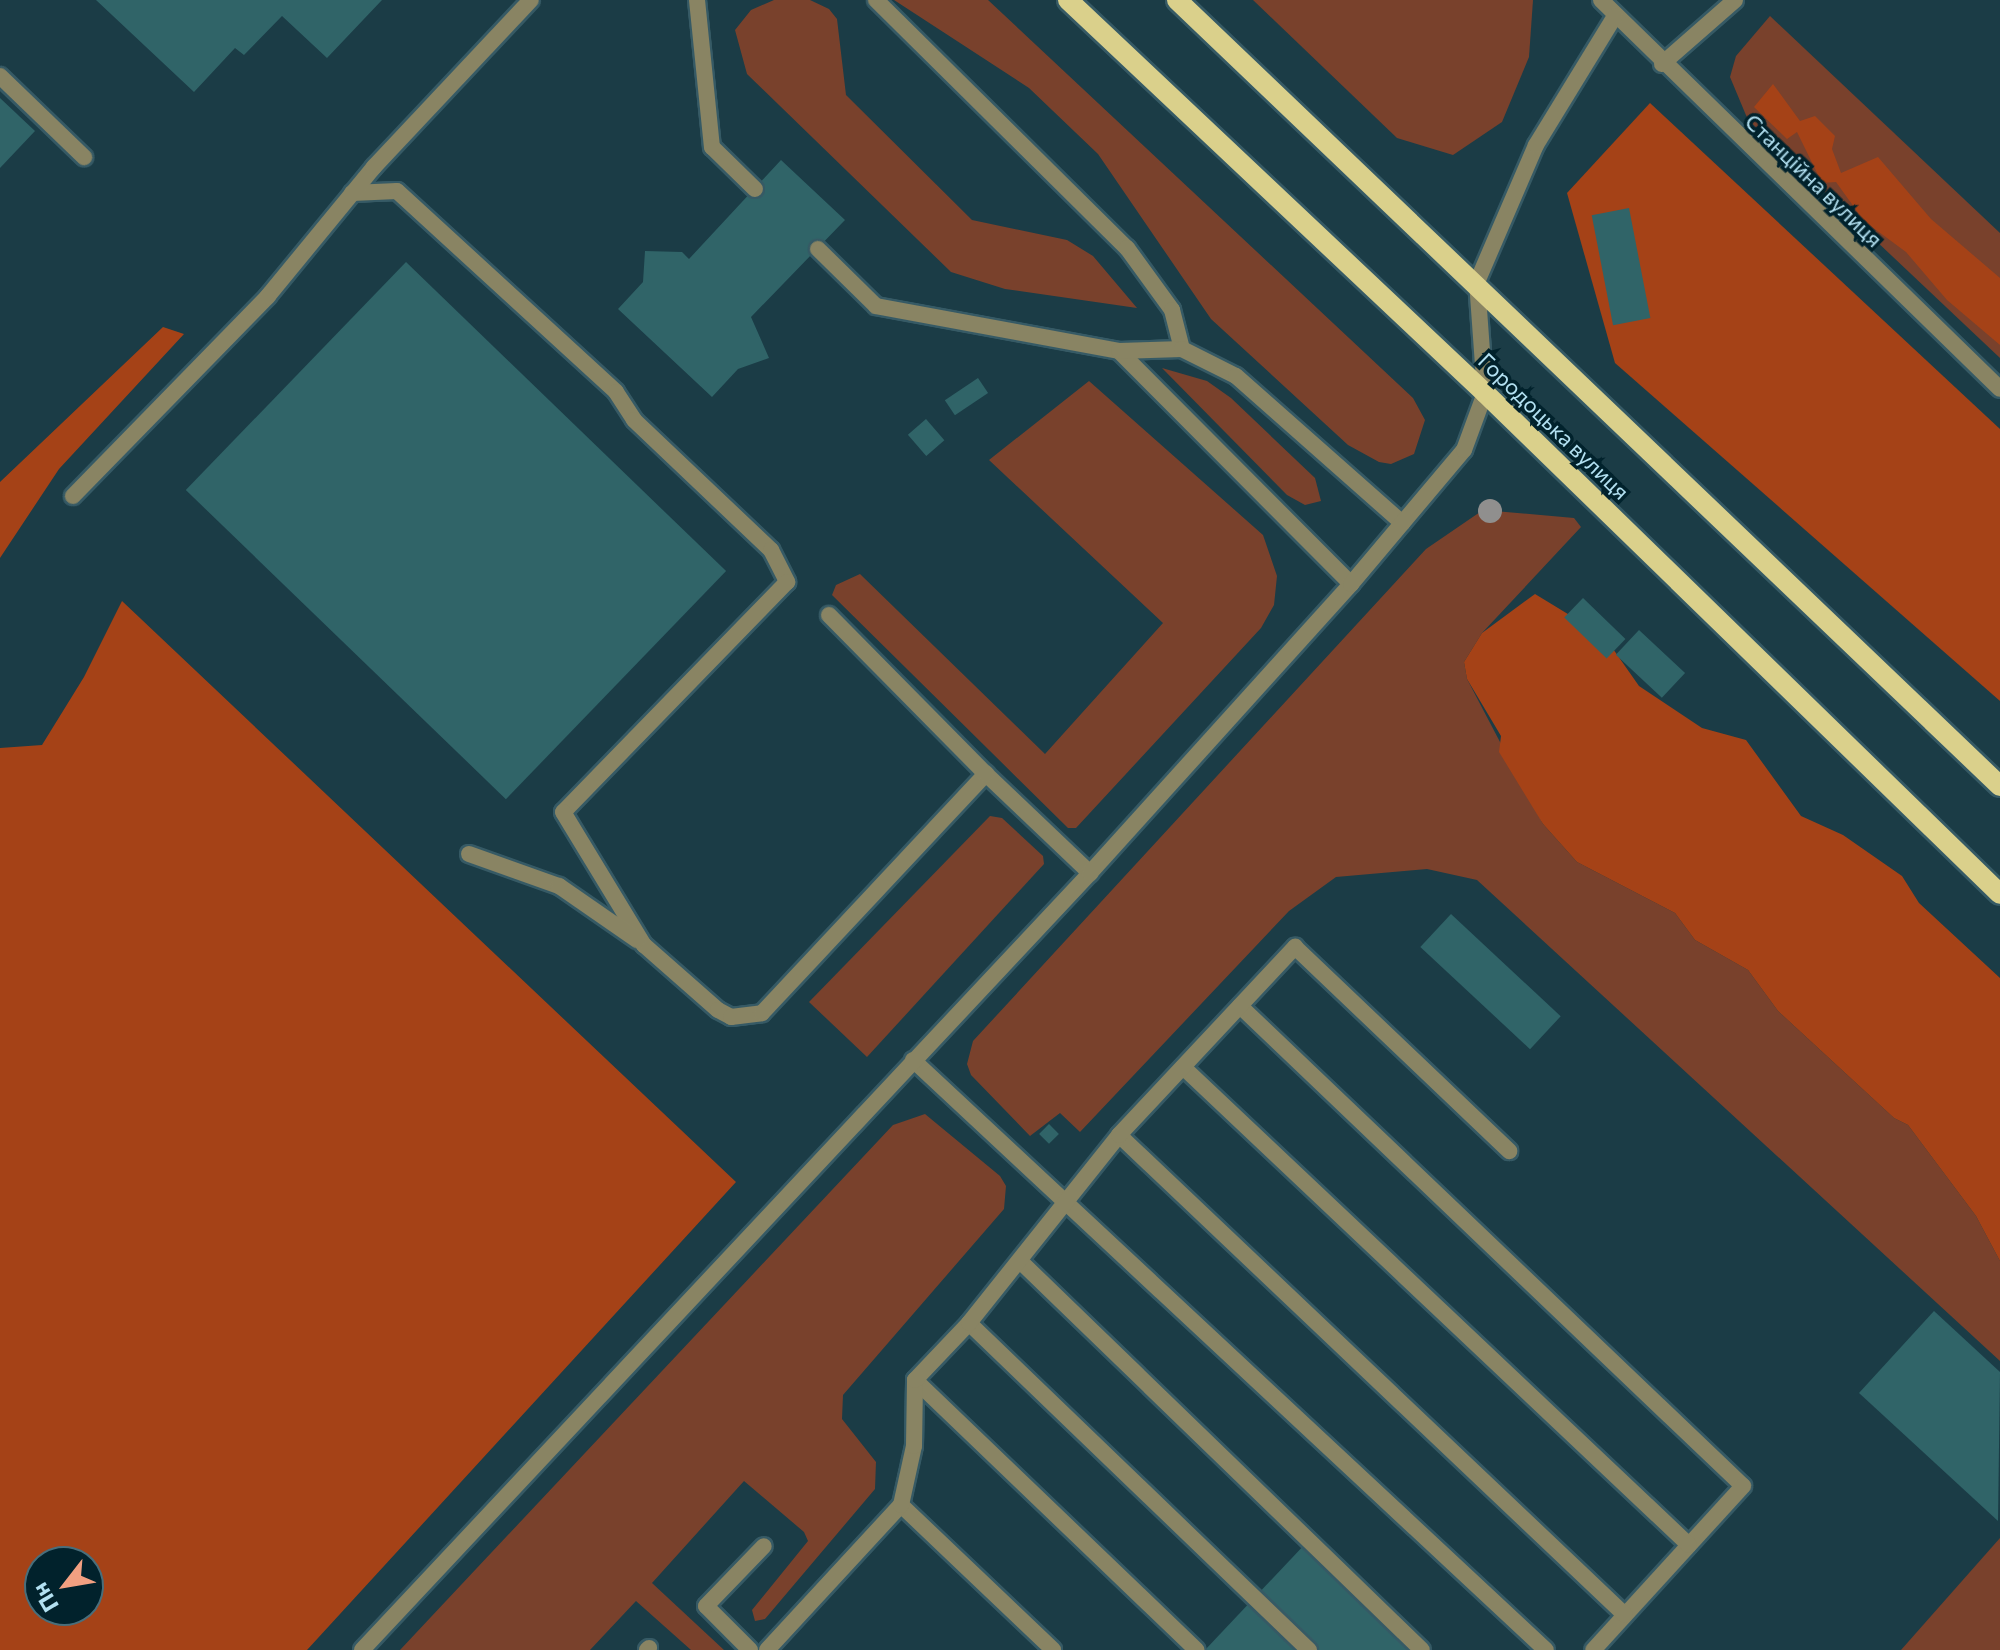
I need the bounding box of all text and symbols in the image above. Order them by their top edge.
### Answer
street label: Станційна вулиця [1740,108,1888,252]
street label: Городоцька вулиця [1473,347,1635,505]
north arrow [24,1546,104,1626]
text: Пн [26,1578,64,1617]

